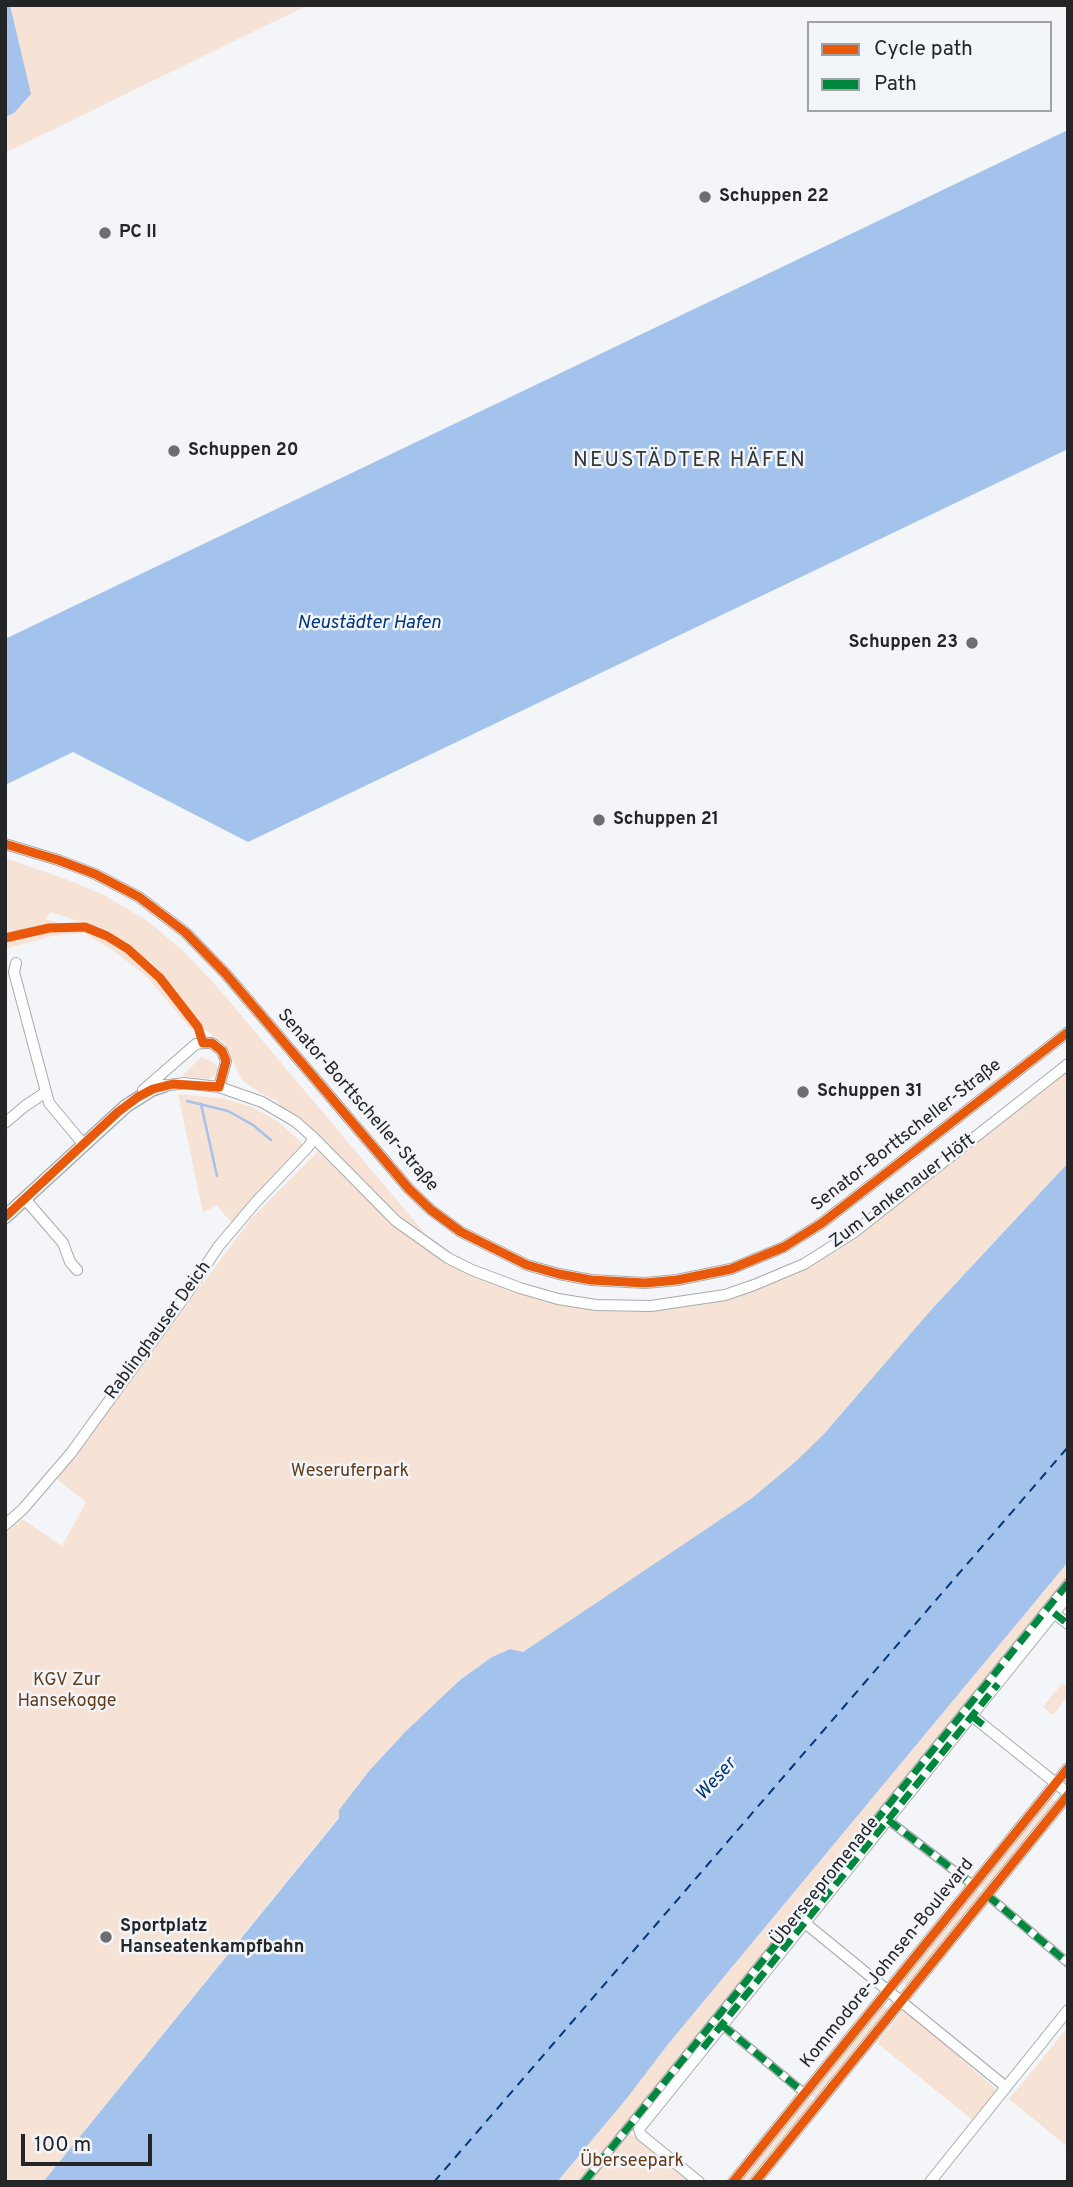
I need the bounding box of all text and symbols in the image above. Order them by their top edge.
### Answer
legend [807,21,1052,112]
text: Cycle path [874,36,973,63]
text: Path [874,71,917,98]
place label: Schuppen 22 [719,186,829,208]
marker: Schuppen 22 [697,189,713,205]
place label: PC II [119,222,157,244]
marker: PC II [97,225,113,241]
place label: Schuppen 20 [188,440,299,462]
marker: Schuppen 20 [166,443,182,459]
district label: NEUSTÄDTER HÄFEN [575,449,805,475]
water label: Neustädter Hafen [297,613,441,635]
place label: Schuppen 23 [848,632,958,654]
marker: Schuppen 23 [964,635,980,651]
place label: Schuppen 21 [613,809,719,831]
marker: Schuppen 21 [591,812,607,828]
street label: Senator-Borttscheller-Straße [272,1005,442,1197]
street label: Senator-Borttscheller-Straße [808,1055,1006,1217]
place label: Schuppen 31 [817,1081,923,1103]
marker: Schuppen 31 [795,1084,811,1100]
street label: Zum Lankenauer Höft [826,1130,980,1254]
street label: Rablinghauser Deich [102,1258,216,1404]
park label: Weseruferpark [291,1461,409,1483]
park label: KGV Zur Hansekogge [18,1670,116,1712]
water label: Weser [692,1754,742,1806]
street label: Überseepromenade [767,1813,885,1951]
street label: Kommodore-Johnsen-Boulevard [797,1855,979,2073]
place label: Sportplatz Hanseatenkampfbahn [120,1916,304,1958]
marker: Sportplatz Hanseatenkampfbahn [98,1929,114,1945]
scale bar [24,2120,156,2164]
text: 100 m [34,2132,91,2159]
park label: Überseepark [580,2151,684,2173]

